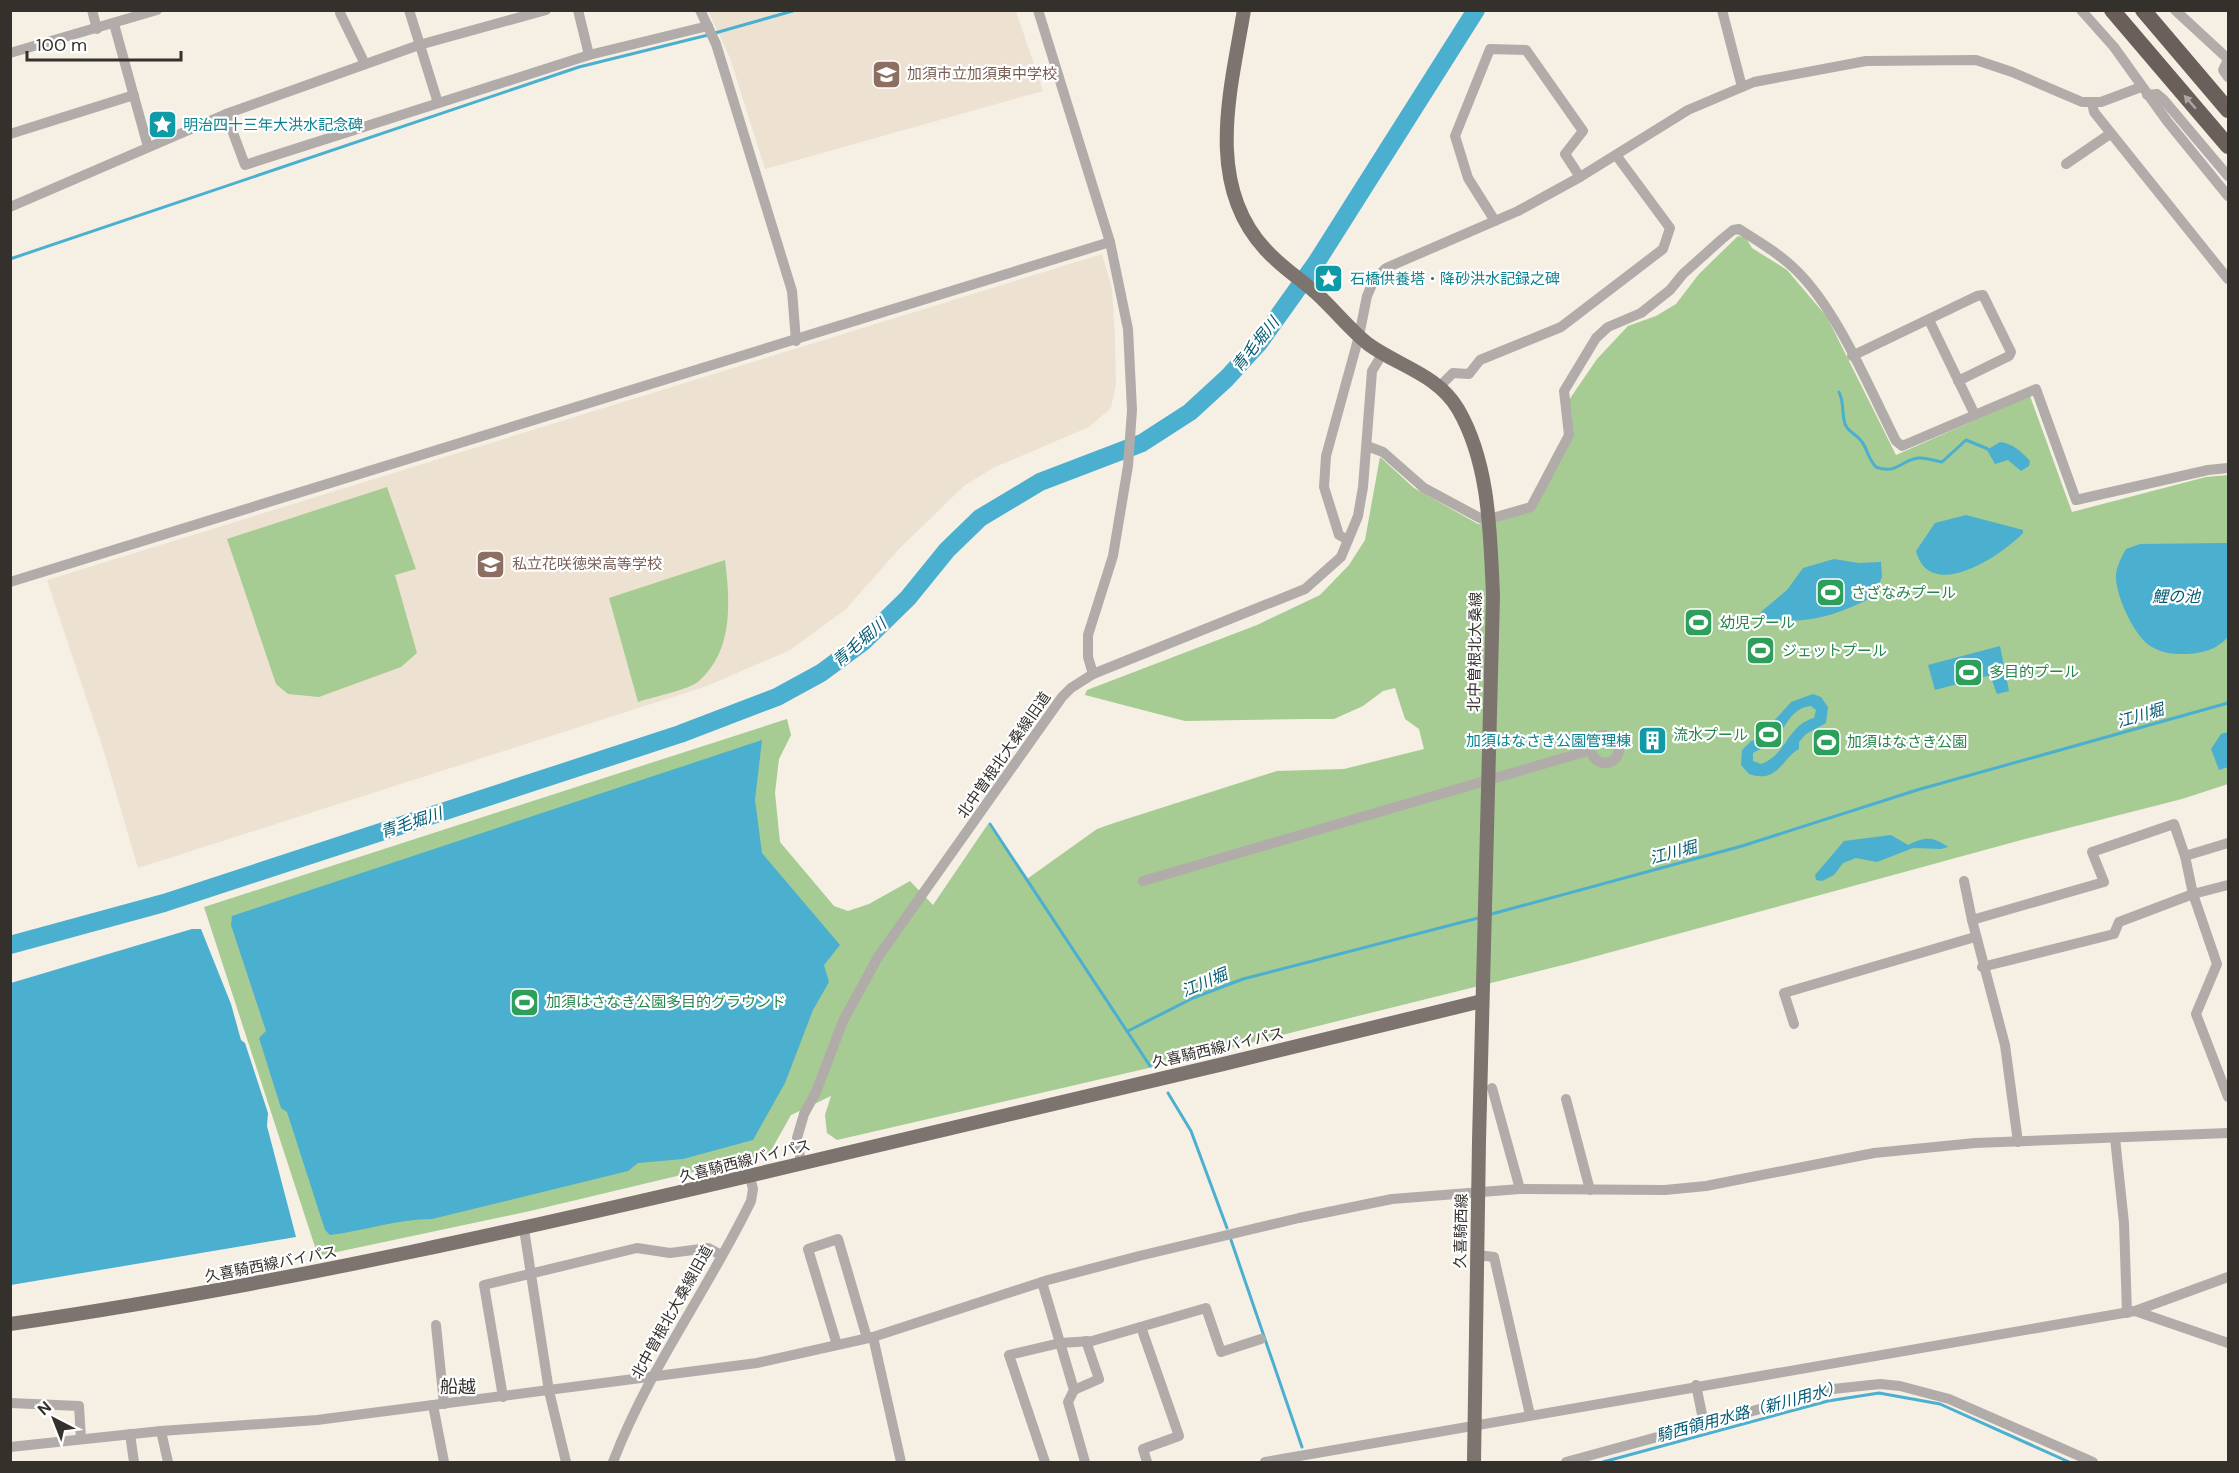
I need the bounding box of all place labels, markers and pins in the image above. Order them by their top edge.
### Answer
school or university icon: 加須市立加須東中学校 [870,58,902,90]
place label: 加須市立加須東中学校 [907,64,1057,84]
place icon: 明治四十三年大洪水記念碑 [146,109,178,141]
place label: 明治四十三年大洪水記念碑 [183,115,363,135]
place icon: 石橋供養塔・降砂洪水記録之碑 [1313,263,1345,295]
place label: 石橋供養塔・降砂洪水記録之碑 [1350,269,1560,289]
school or university icon: 私立花咲徳栄高等学校 [475,548,507,580]
place label: 私立花咲徳栄高等学校 [512,554,662,574]
sports icon: さざなみプール [1814,577,1846,609]
place label: さざなみプール [1851,583,1956,603]
sports icon: 幼児プール [1683,607,1715,639]
place label: 幼児プール [1720,613,1795,633]
sports icon: ジェットプール [1745,635,1777,667]
place label: ジェットプール [1782,641,1887,661]
sports icon: 多目的プール [1952,656,1984,688]
place label: 多目的プール [1989,662,2079,682]
sports icon: 流水プール [1753,719,1785,751]
building icon: 加須はなさき公園管理棟 [1636,725,1668,757]
place label: 流水プール [1673,725,1748,745]
sports icon: 加須はなさき公園 [1810,726,1842,758]
place label: 加須はなさき公園管理棟 [1466,731,1631,751]
place label: 加須はなさき公園 [1847,732,1967,752]
sports icon: 加須はさなき公園多目的グラウンド [509,986,541,1018]
place label: 加須はさなき公園多目的グラウンド [546,992,786,1012]

